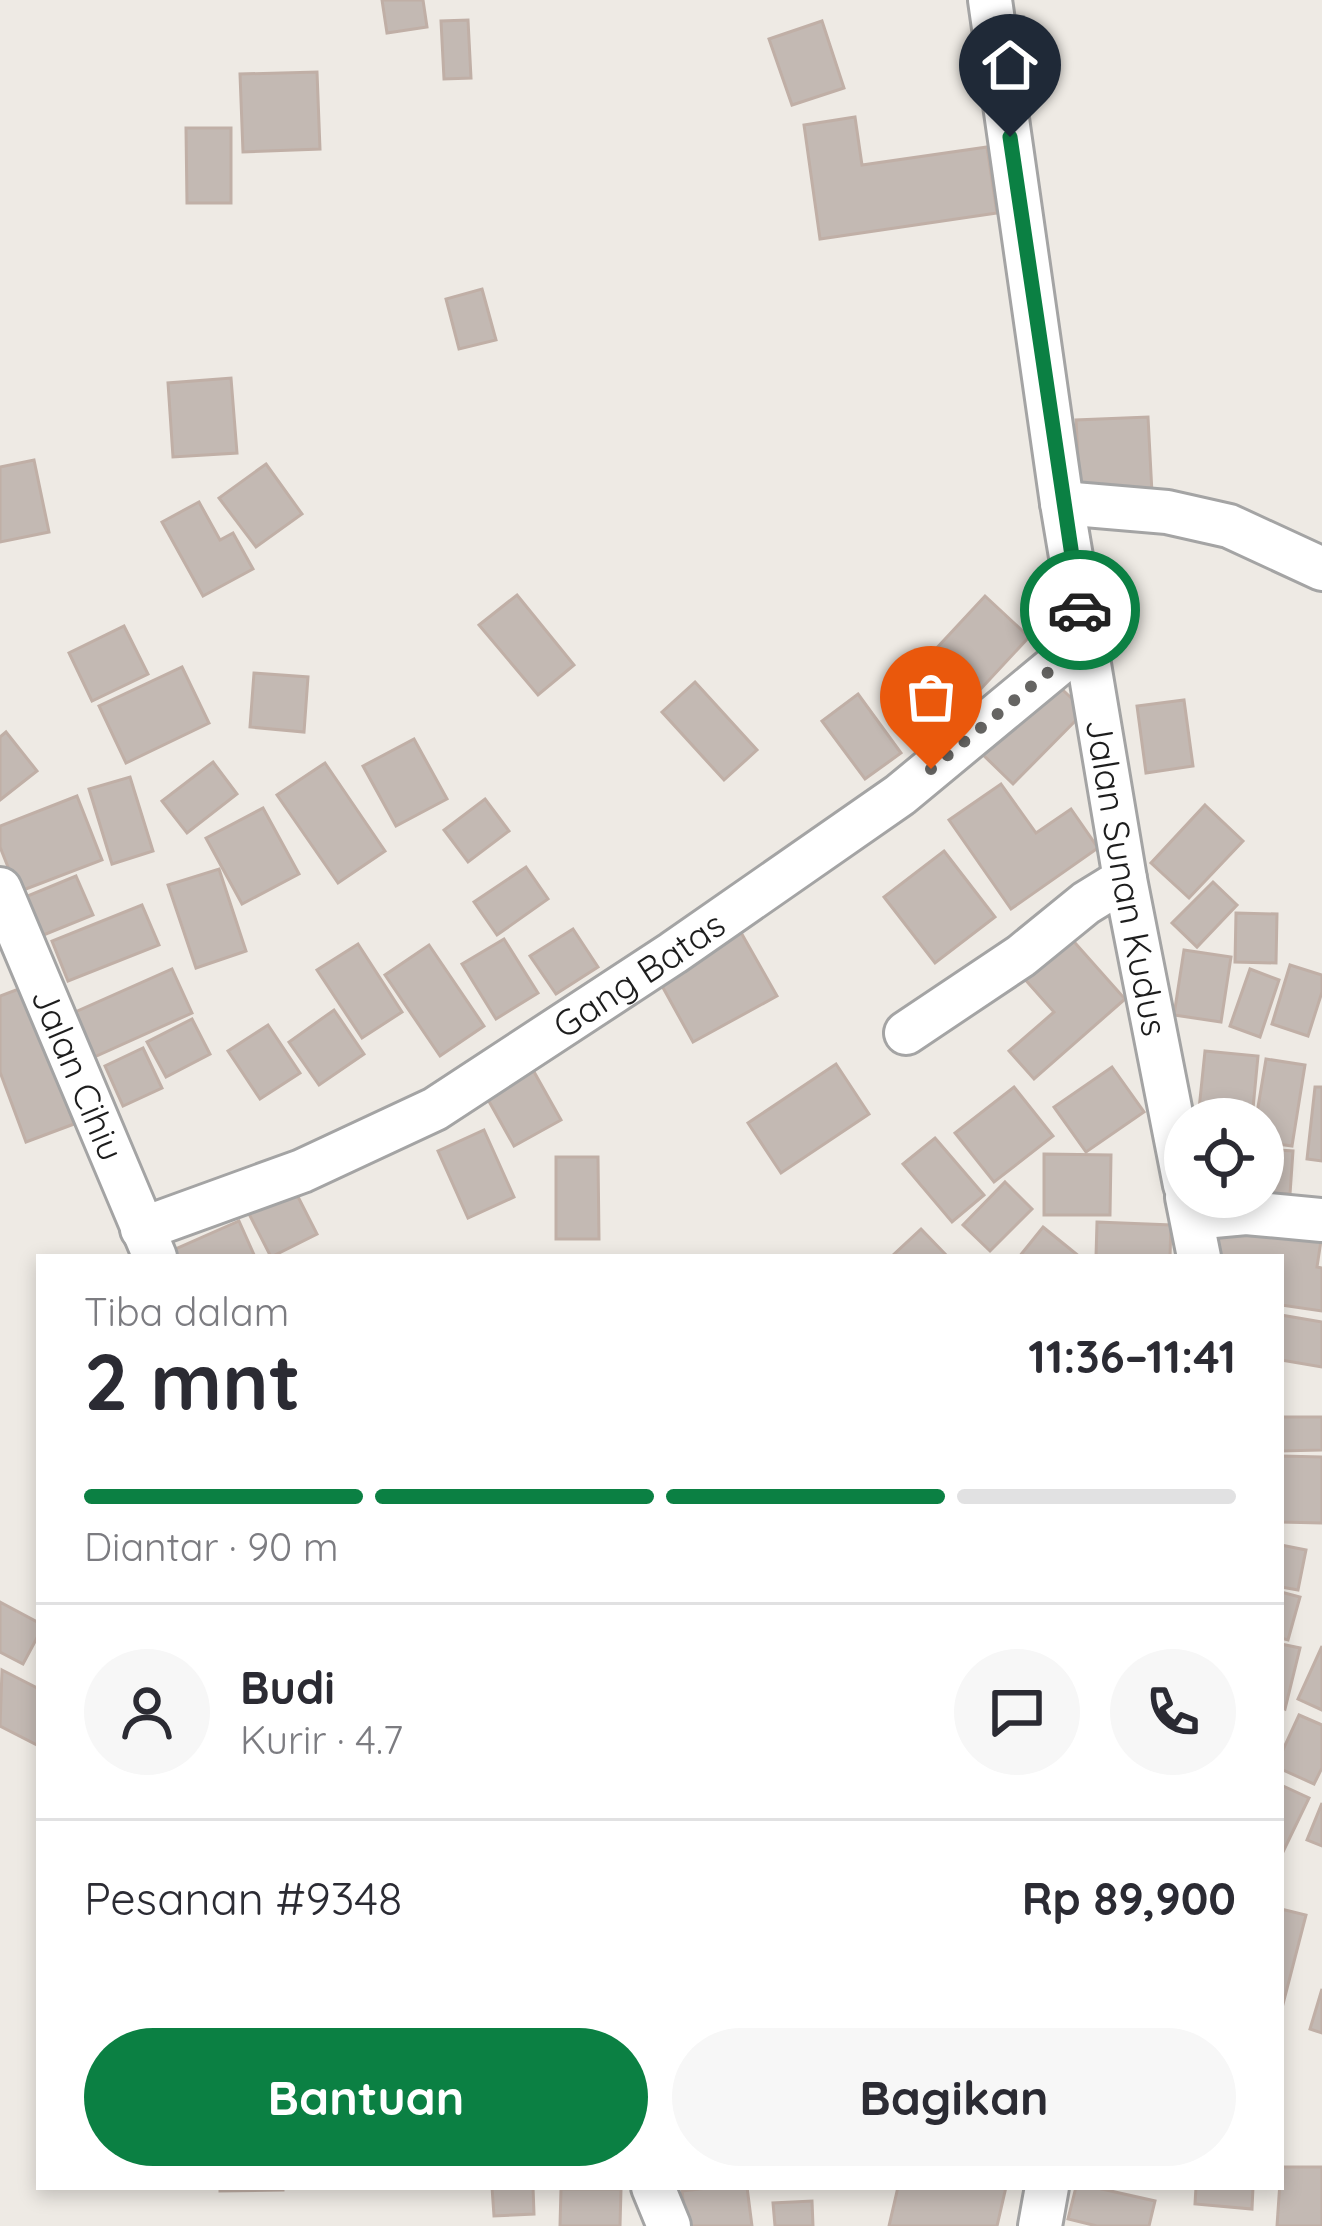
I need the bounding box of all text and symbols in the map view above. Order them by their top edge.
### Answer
pin [959,14,1061,137]
icon: home [977,32,1043,98]
courier [1020,550,1140,670]
icon: car [1047,577,1113,643]
pin [880,646,982,769]
icon: bag [898,664,964,730]
street label: Jalan Sunan Kudus [1077,715,1178,1040]
street label: Gang Batas [544,901,733,1048]
street label: Jalan Cihiu [22,981,135,1167]
map controls [1164,1098,1284,1218]
button: locate [1164,1098,1284,1218]
text: Tiba dalam [84,1287,289,1336]
text: 11:36–11:41 [1028,1328,1236,1384]
text: 2 mnt [84,1332,301,1430]
text: Diantar · 90 m [84,1522,339,1571]
button: person [84,1649,210,1775]
button: chat [954,1649,1080,1775]
button: phone [1110,1649,1236,1775]
text: Budi [240,1659,335,1715]
text: Kurir · 4.7 [240,1715,403,1764]
text: Pesanan #9348 [84,1870,402,1926]
text: Rp 89,900 [1022,1870,1236,1926]
button: Bantuan [84,2028,648,2166]
button: Bagikan [672,2028,1236,2166]

